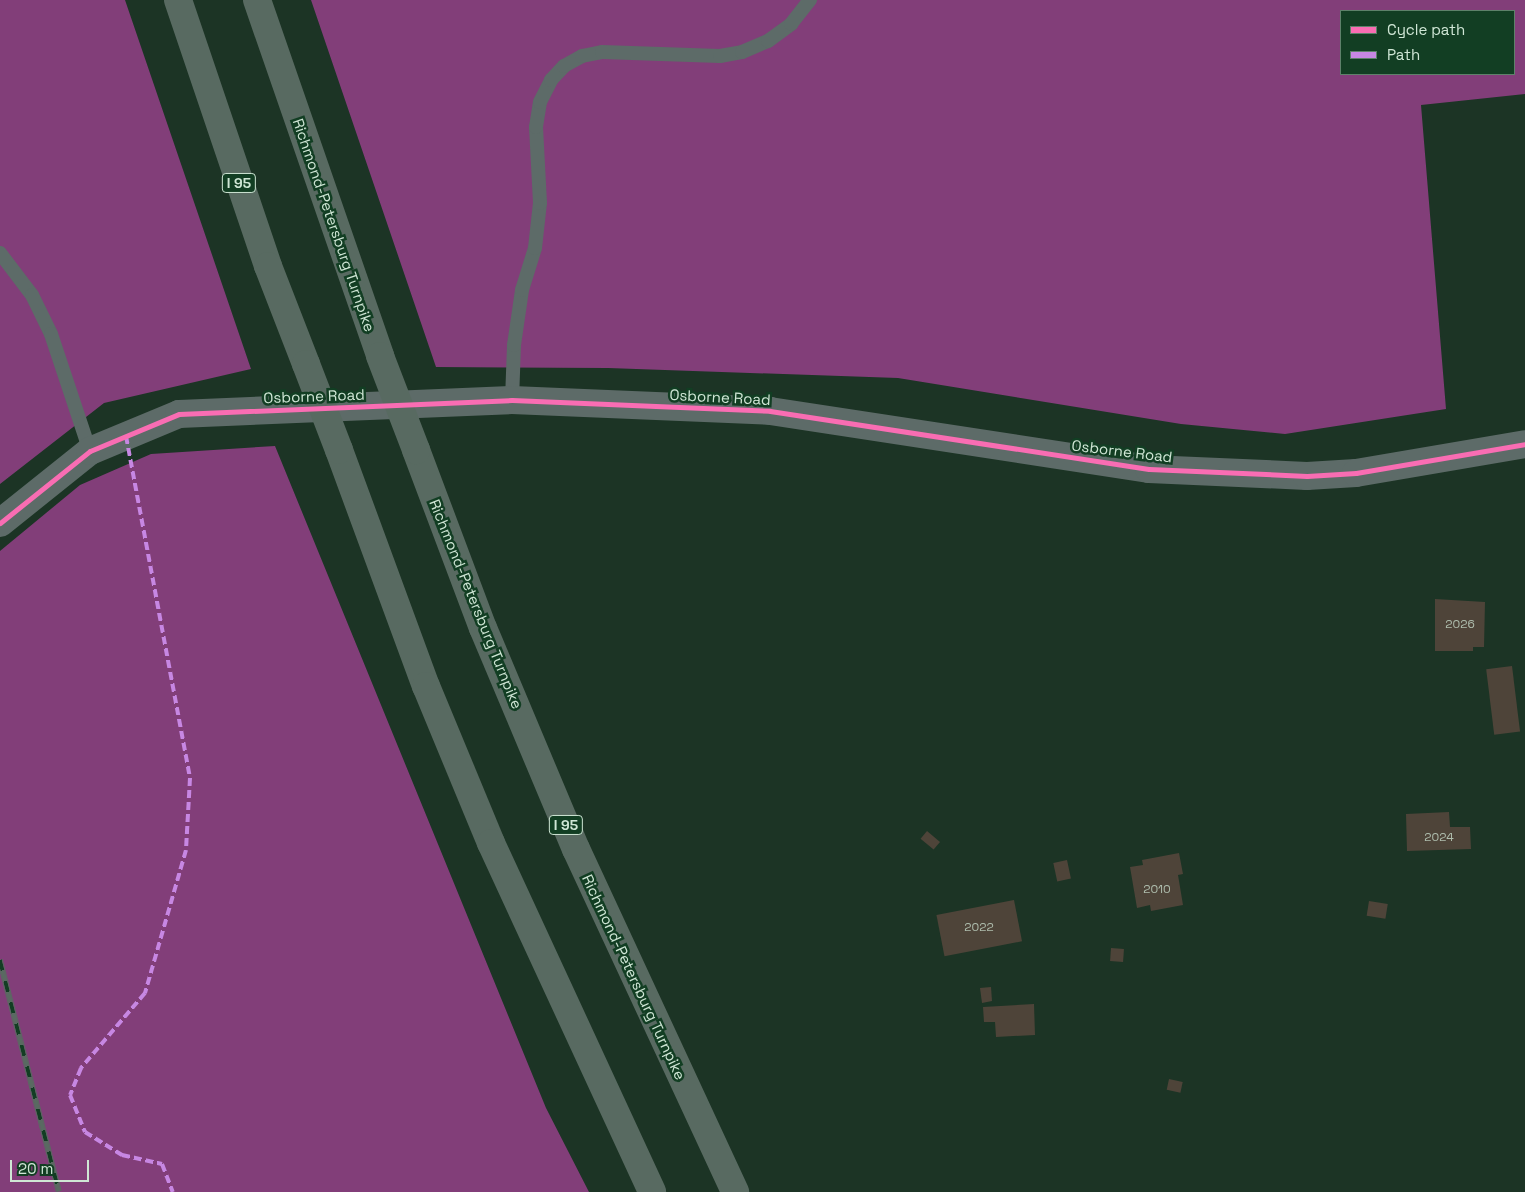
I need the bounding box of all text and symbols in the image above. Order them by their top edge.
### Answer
legend [1340,10,1515,75]
text: Cycle path [1387,20,1465,39]
text: Path [1387,45,1420,64]
street label: Richmond-Petersburg Turnpike [289,116,379,334]
road number: I 95 [222,172,256,194]
street label: Osborne Road [263,385,365,407]
street label: Osborne Road [669,385,771,409]
street label: Osborne Road [1071,436,1173,466]
street label: Richmond-Petersburg Turnpike [426,496,526,712]
house number: 2026 [1445,618,1475,632]
road number: I 95 [548,814,584,836]
house number: 2024 [1424,831,1454,845]
street label: Richmond-Petersburg Turnpike [578,871,690,1083]
house number: 2010 [1143,883,1171,897]
house number: 2022 [964,921,994,935]
scale bar [12,1150,91,1182]
text: 20 m [18,1159,53,1178]

